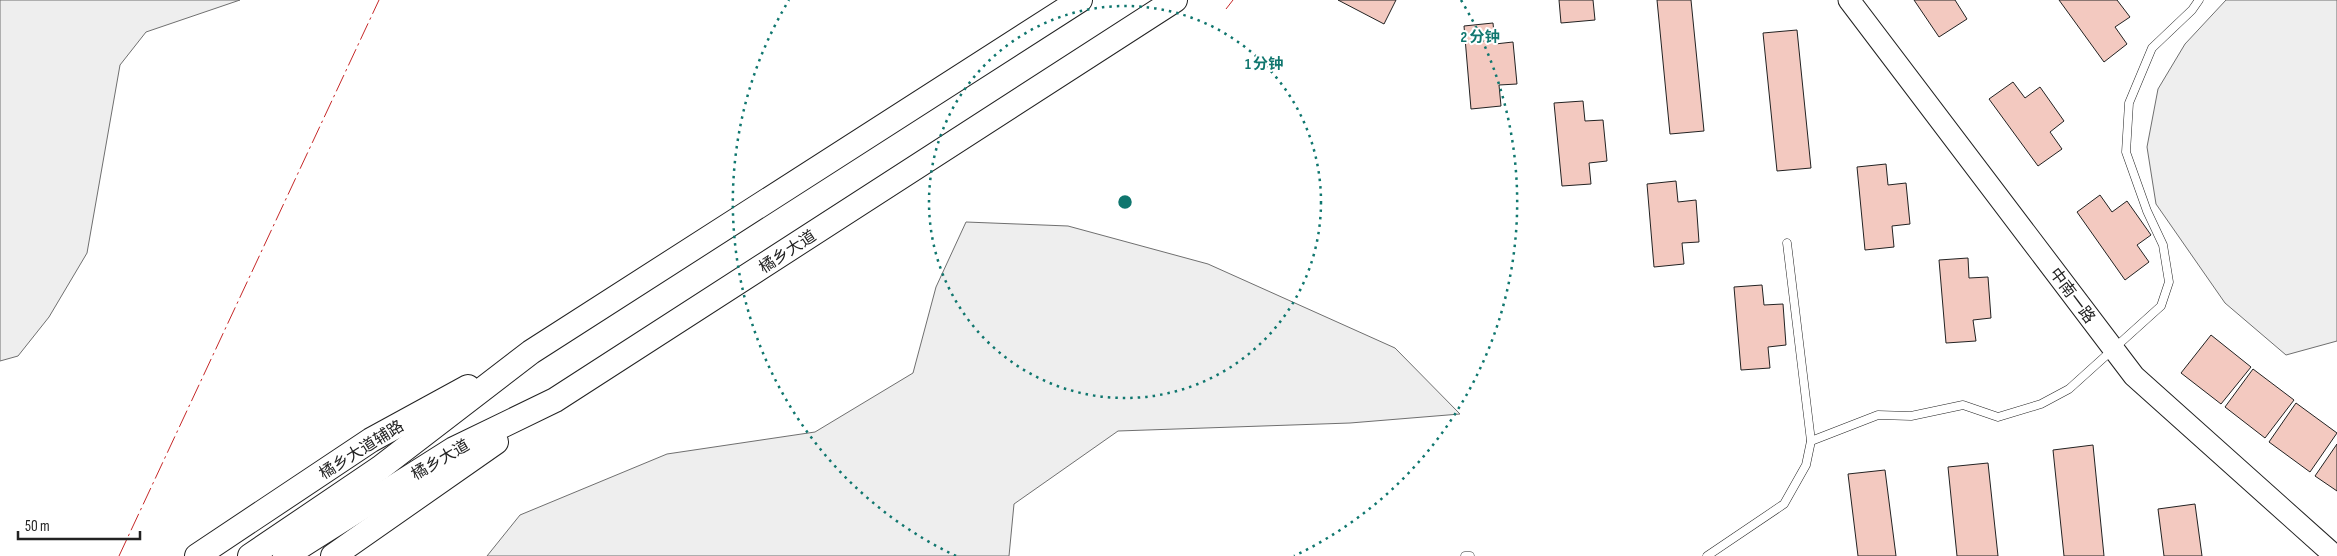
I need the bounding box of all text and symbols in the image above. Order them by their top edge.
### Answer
text: 2 分钟 [1461,28,1499,47]
text: 1 分钟 [1245,55,1283,74]
centre of rings [1116,193,1134,211]
street label: 橘乡大道 [756,227,820,278]
street label: 中南一路 [2045,265,2099,327]
street label: 橘乡大道辅路 [316,417,408,484]
street label: 橘乡大道 [408,436,473,485]
scale bar [18,508,140,540]
text: 50 m [25,517,50,536]

